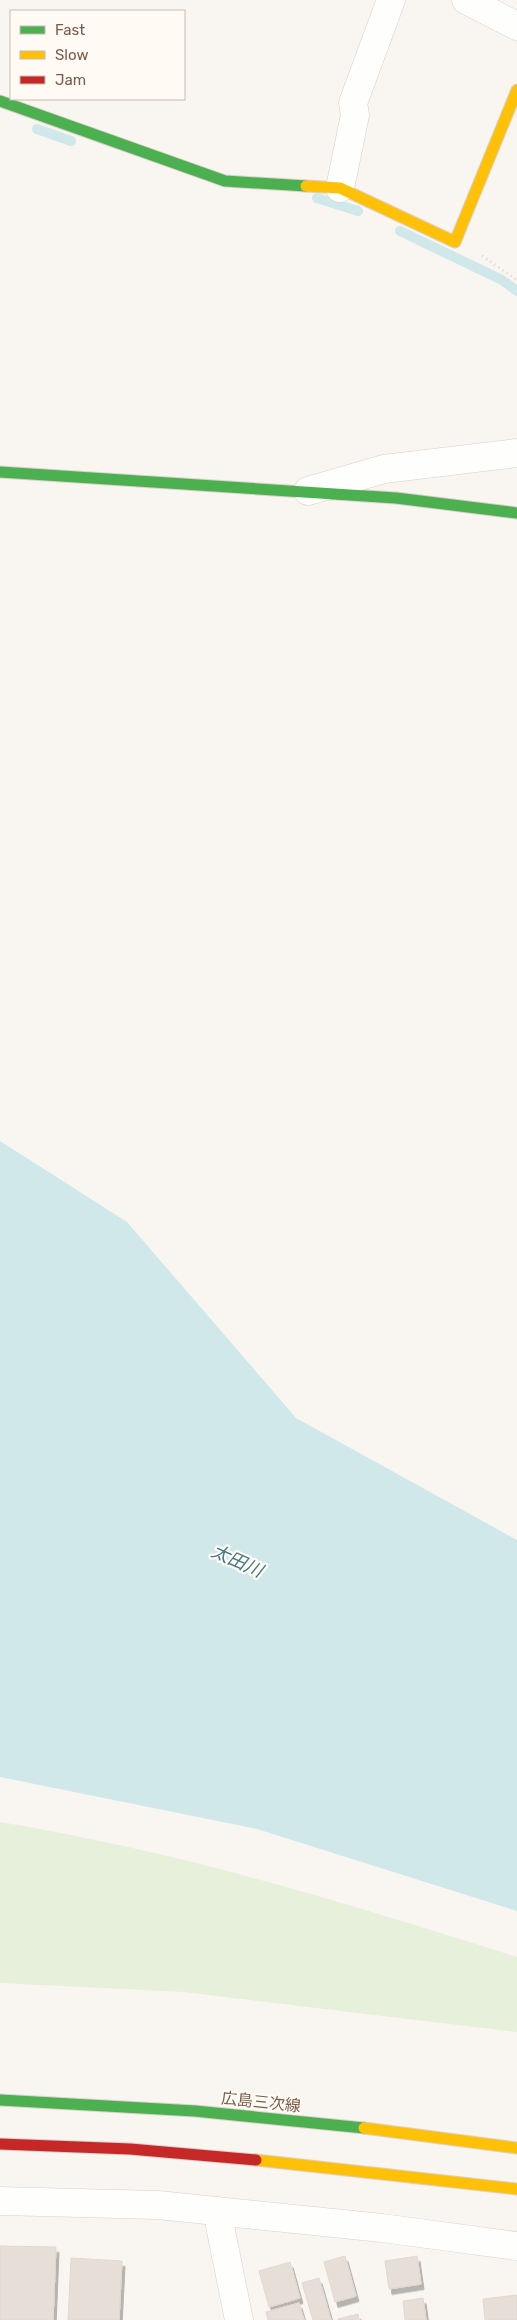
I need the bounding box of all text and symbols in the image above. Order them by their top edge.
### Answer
legend [10,10,185,100]
text: Fast [55,21,85,39]
text: Slow [55,46,88,64]
text: Jam [55,71,86,89]
water label: 太田川 [208,1540,268,1583]
street label: 広島三次線 [220,2088,302,2116]

